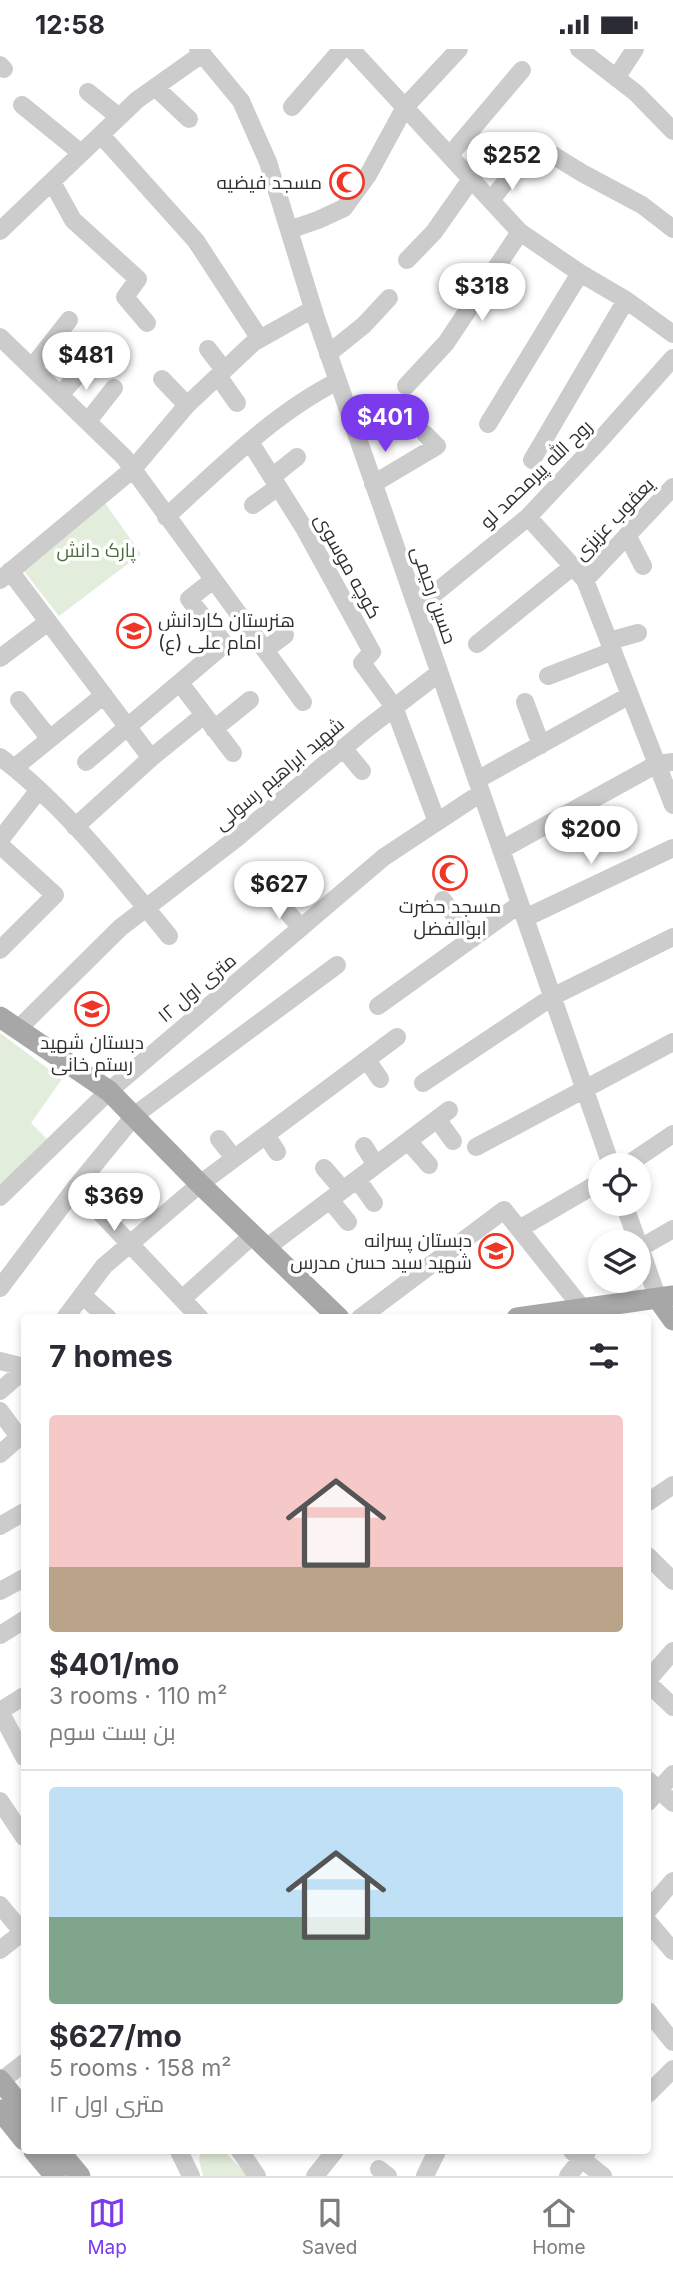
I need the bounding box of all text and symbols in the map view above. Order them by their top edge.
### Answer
text: 12:58 [35,9,105,40]
pin: $252 [471,132,553,192]
text: $252 [483,141,541,169]
mosque icon: مسجد فیضیه [328,163,366,201]
place label: مسجد فیضیه [217,171,322,194]
pin: $318 [441,264,523,323]
text: $318 [455,272,509,300]
pin: $481 [45,333,127,392]
text: $481 [58,341,114,369]
pin: $401 [344,395,426,454]
text: $401 [357,403,413,431]
street label: روح الله پیرمحمد لو [475,414,598,535]
street label: یعقوب عزیزی [569,473,659,565]
street label: کوچه موسوی [309,509,386,623]
park label: پارک دانش [57,539,135,563]
street label: حسین رحیمی [407,543,461,647]
place label: هنرستان کاردانش امام علی (ع) [158,609,295,656]
school or university icon: هنرستان کاردانش امام علی (ع) [115,612,153,650]
street label: شهید ابراهیم رسولی [209,713,350,837]
pin: $200 [550,807,632,866]
text: $200 [561,815,621,843]
mosque icon: مسجد حضرت ابوالفضل [431,854,469,892]
pin: $627 [238,861,320,921]
text: $627 [250,870,308,898]
place label: مسجد حضرت ابوالفضل [399,895,501,940]
street label: ۱۲ متری اول [153,949,241,1027]
school or university icon: دبستان شهید رستم خانی [73,990,111,1028]
place label: دبستان شهید رستم خانی [40,1031,144,1078]
map controls [588,1153,651,1293]
button: locate [588,1153,651,1216]
pin: $369 [73,1173,155,1233]
text: $369 [84,1182,144,1210]
place label: دبستان پسرانه شهید سید حسن مدرس [290,1229,472,1274]
button: layers [588,1230,651,1293]
school or university icon: دبستان پسرانه شهید سید حسن مدرس [477,1232,515,1270]
icon: filters [585,1337,623,1375]
text: 7 homes [49,1338,173,1374]
icon: home [273,1460,399,1586]
text: $401/mo [49,1646,180,1682]
text: 3 rooms · 110 m² [49,1682,227,1710]
text: بن بست سوم [49,1718,176,1746]
icon: home [273,1832,399,1958]
text: $627/mo [49,2018,182,2054]
text: 5 rooms · 158 m² [49,2054,232,2082]
text: ۱۲ متری اول [49,2090,164,2118]
tab: Map [87,2194,127,2259]
tab: Saved [302,2194,357,2259]
tab: Home [532,2194,586,2259]

